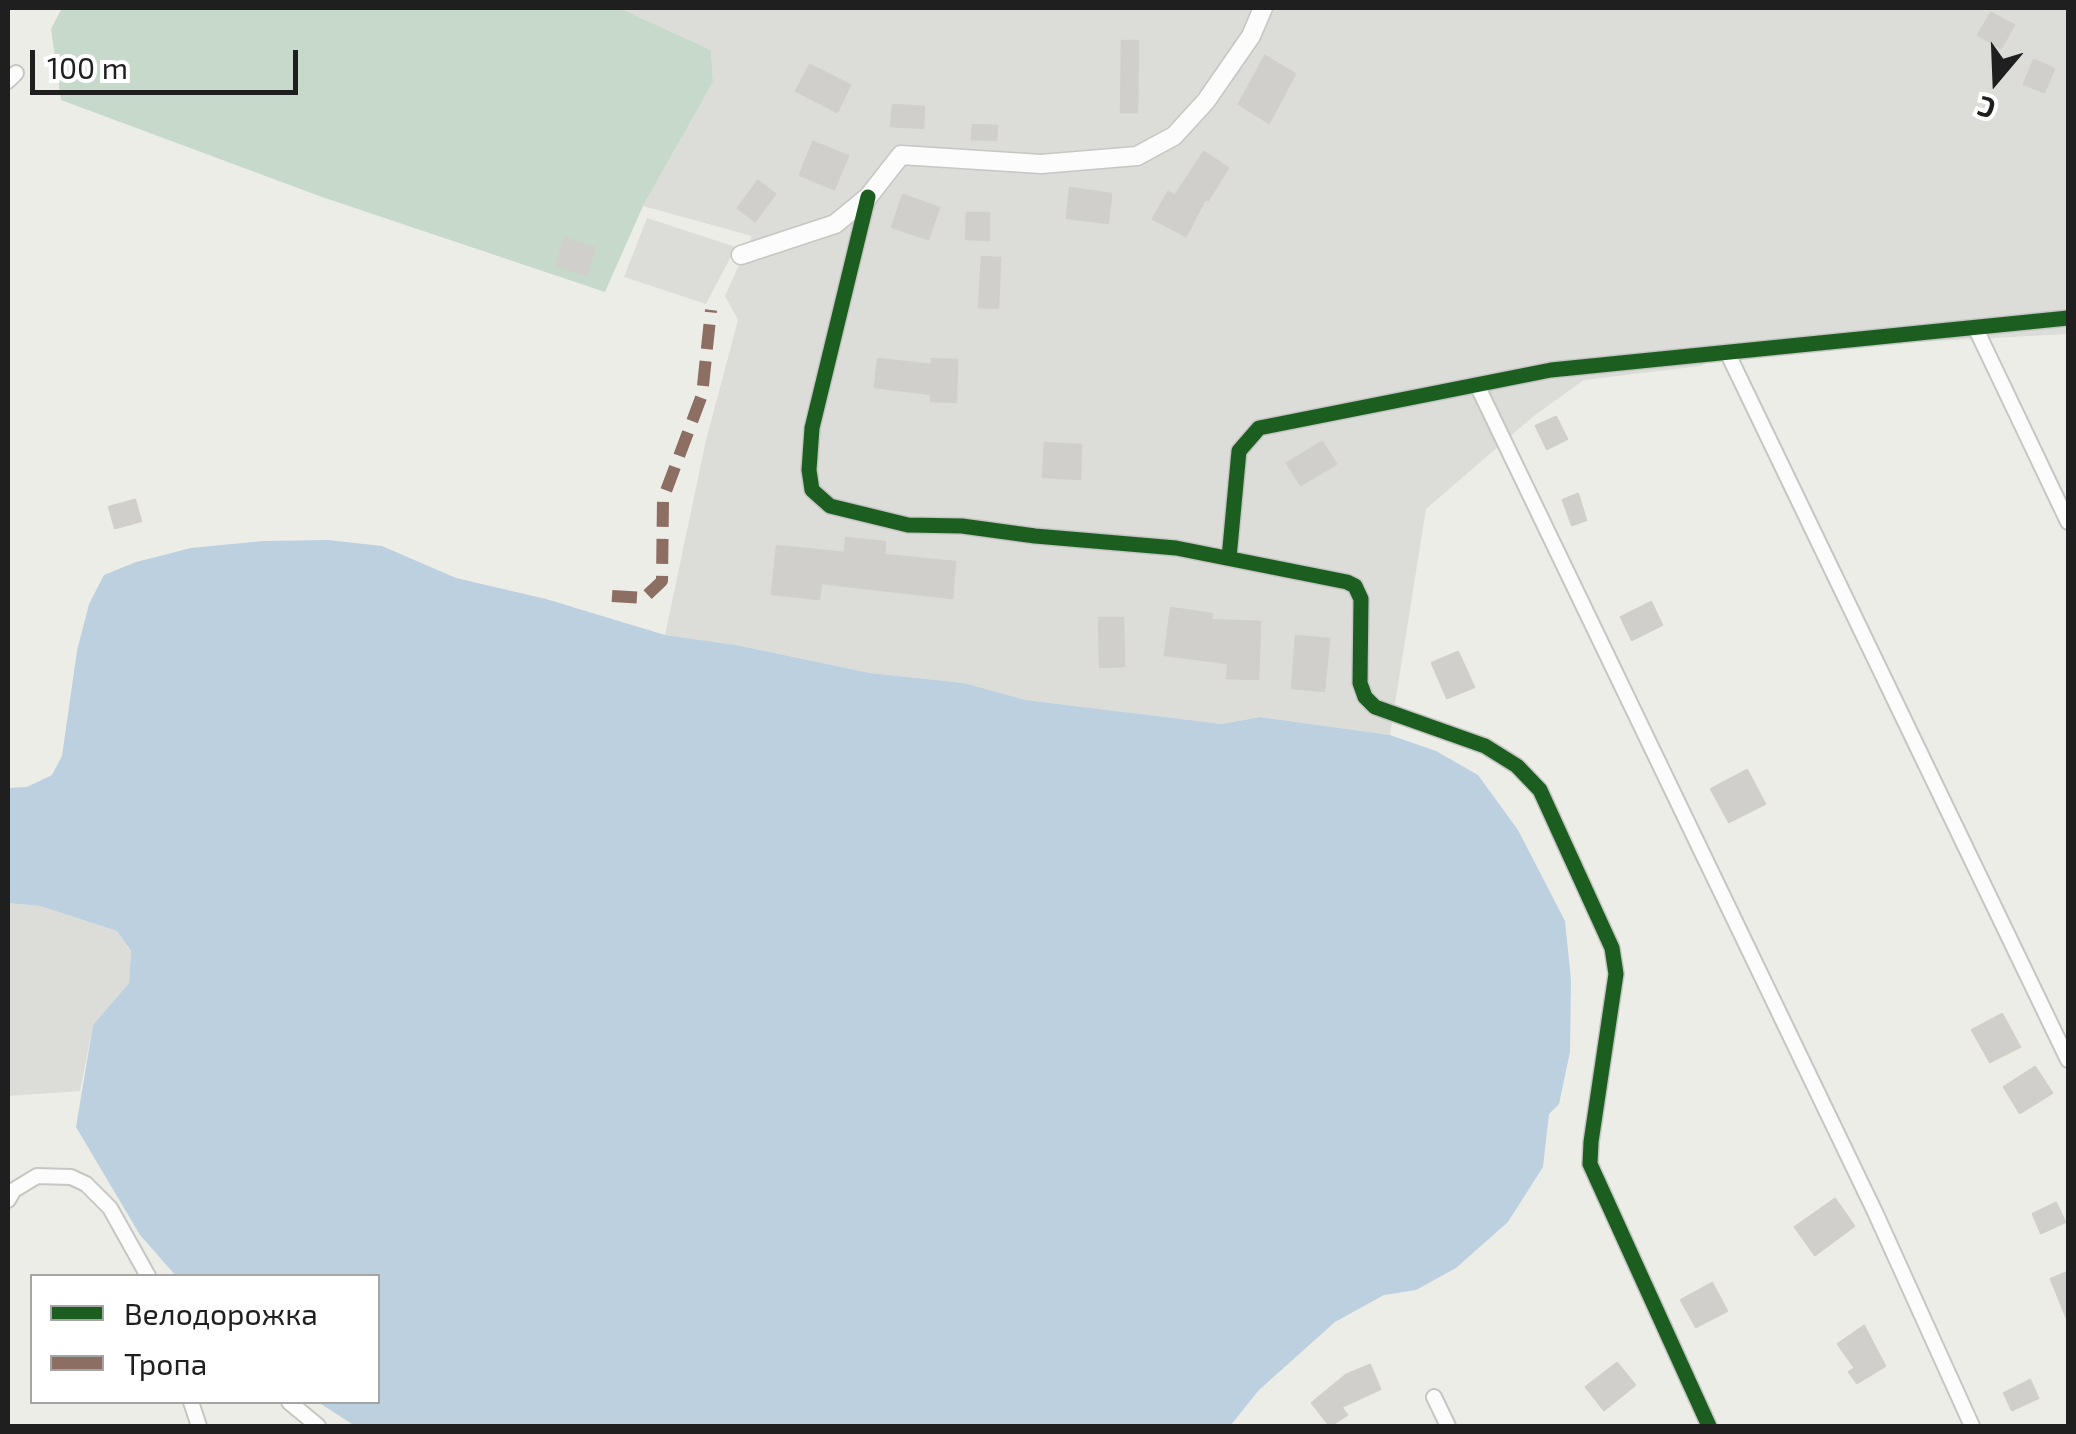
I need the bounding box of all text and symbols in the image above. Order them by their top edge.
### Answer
scale bar [35,30,302,92]
north arrow [1946,30,2046,130]
text: 100 m [47,49,128,85]
text: С [1973,90,2000,127]
legend [30,1274,380,1404]
text: Велодорожка [124,1295,318,1331]
text: Тропа [124,1345,207,1381]

